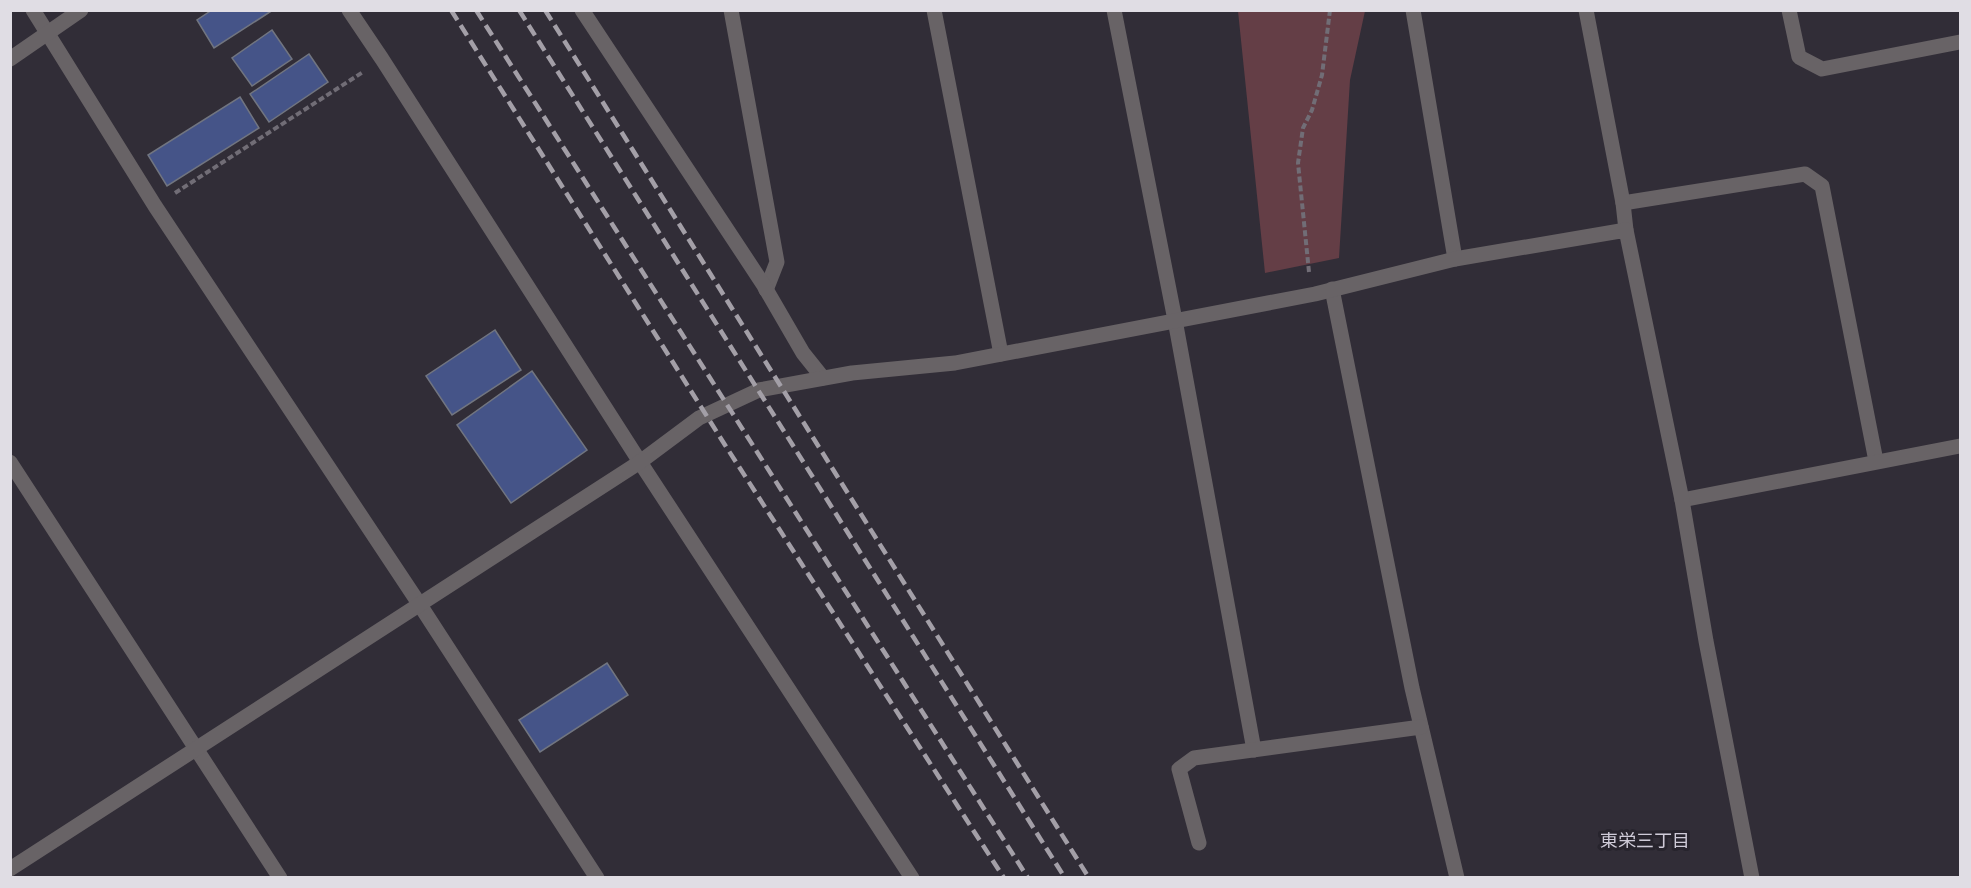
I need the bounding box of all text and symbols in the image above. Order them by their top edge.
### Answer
district label: 東栄三丁目 [1600,830,1690,852]

